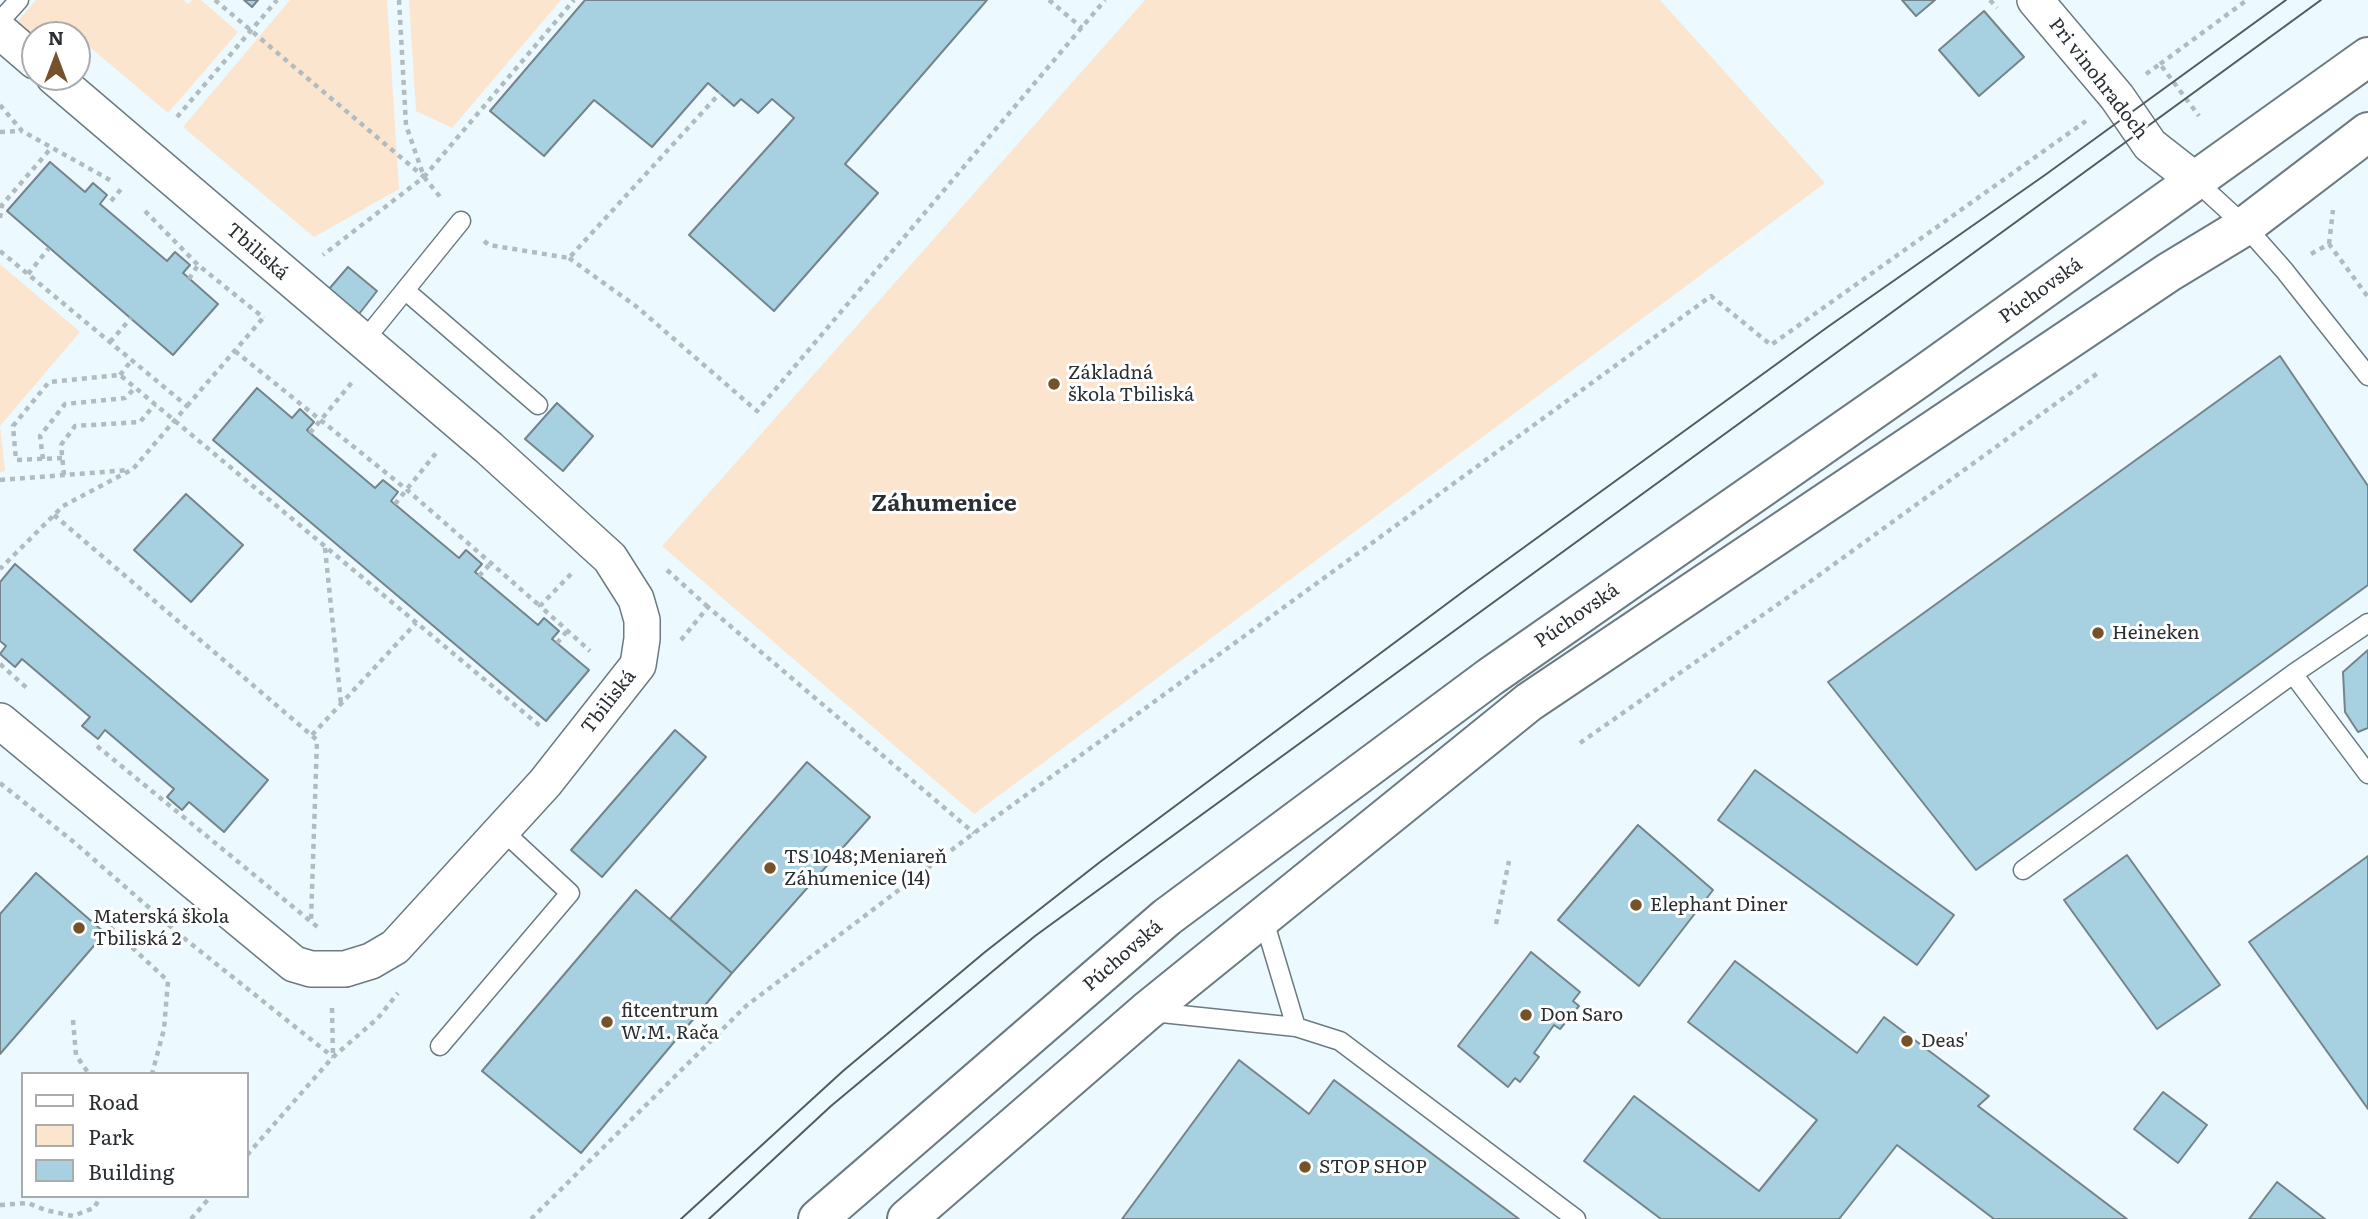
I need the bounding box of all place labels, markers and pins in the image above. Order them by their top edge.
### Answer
place label: Základná škola Tbiliská [1068,362,1194,406]
marker: Základná škola Tbiliská [1046,376,1062,392]
place label: Heineken [2112,622,2200,644]
marker: Heineken [2090,625,2106,641]
place label: TS 1048;Meniareň Záhumenice (14) [784,846,947,890]
marker: TS 1048;Meniareň Záhumenice (14) [762,860,778,876]
place label: Elephant Diner [1650,894,1787,916]
marker: Elephant Diner [1628,897,1644,913]
place label: Materská škola Tbiliská 2 [93,906,229,950]
marker: Materská škola Tbiliská 2 [71,920,87,936]
place label: fitcentrum W.M. Rača [621,1000,719,1044]
place label: Don Saro [1540,1004,1623,1026]
marker: Don Saro [1518,1007,1534,1023]
marker: fitcentrum W.M. Rača [599,1014,615,1030]
place label: Deas' [1921,1030,1968,1052]
marker: Deas' [1899,1033,1915,1049]
place label: STOP SHOP [1319,1156,1427,1178]
marker: STOP SHOP [1297,1159,1313,1175]

